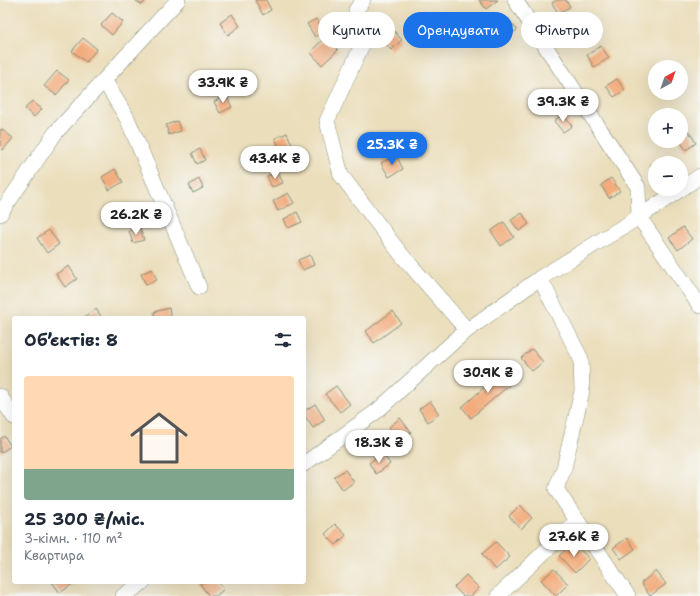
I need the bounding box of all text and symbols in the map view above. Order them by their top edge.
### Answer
chip: Купити [318,12,395,48]
chip: Орендувати [403,12,513,48]
chip: Фільтри [521,12,603,48]
north arrow [648,60,688,100]
map controls [648,60,688,196]
pin: 33.9K ₴ [186,70,260,104]
text: 33.9K ₴ [198,74,248,91]
pin: 39.3K ₴ [526,89,600,123]
text: 39.3K ₴ [537,93,589,110]
button: + [648,108,688,148]
pin: 25.3K ₴ [355,132,429,166]
text: 25.3K ₴ [366,136,418,153]
pin: 43.4K ₴ [238,146,312,180]
text: 43.4K ₴ [249,150,301,167]
button: − [648,156,688,196]
pin: 26.2K ₴ [99,202,173,236]
text: 26.2K ₴ [110,206,162,223]
text: Об’єктів: 8 [24,329,118,351]
icon: filters [272,329,294,351]
pin: 30.9K ₴ [451,360,525,394]
text: 30.9K ₴ [463,364,513,381]
icon: home [123,402,195,474]
pin: 18.3K ₴ [342,430,416,464]
text: 18.3K ₴ [354,434,404,451]
text: 25 300 ₴/міс. [24,508,145,530]
pin: 27.6K ₴ [537,524,611,558]
text: 27.6K ₴ [548,528,600,545]
text: 3-кімн. · 110 m² [24,530,123,547]
text: Квартира [24,547,84,564]

